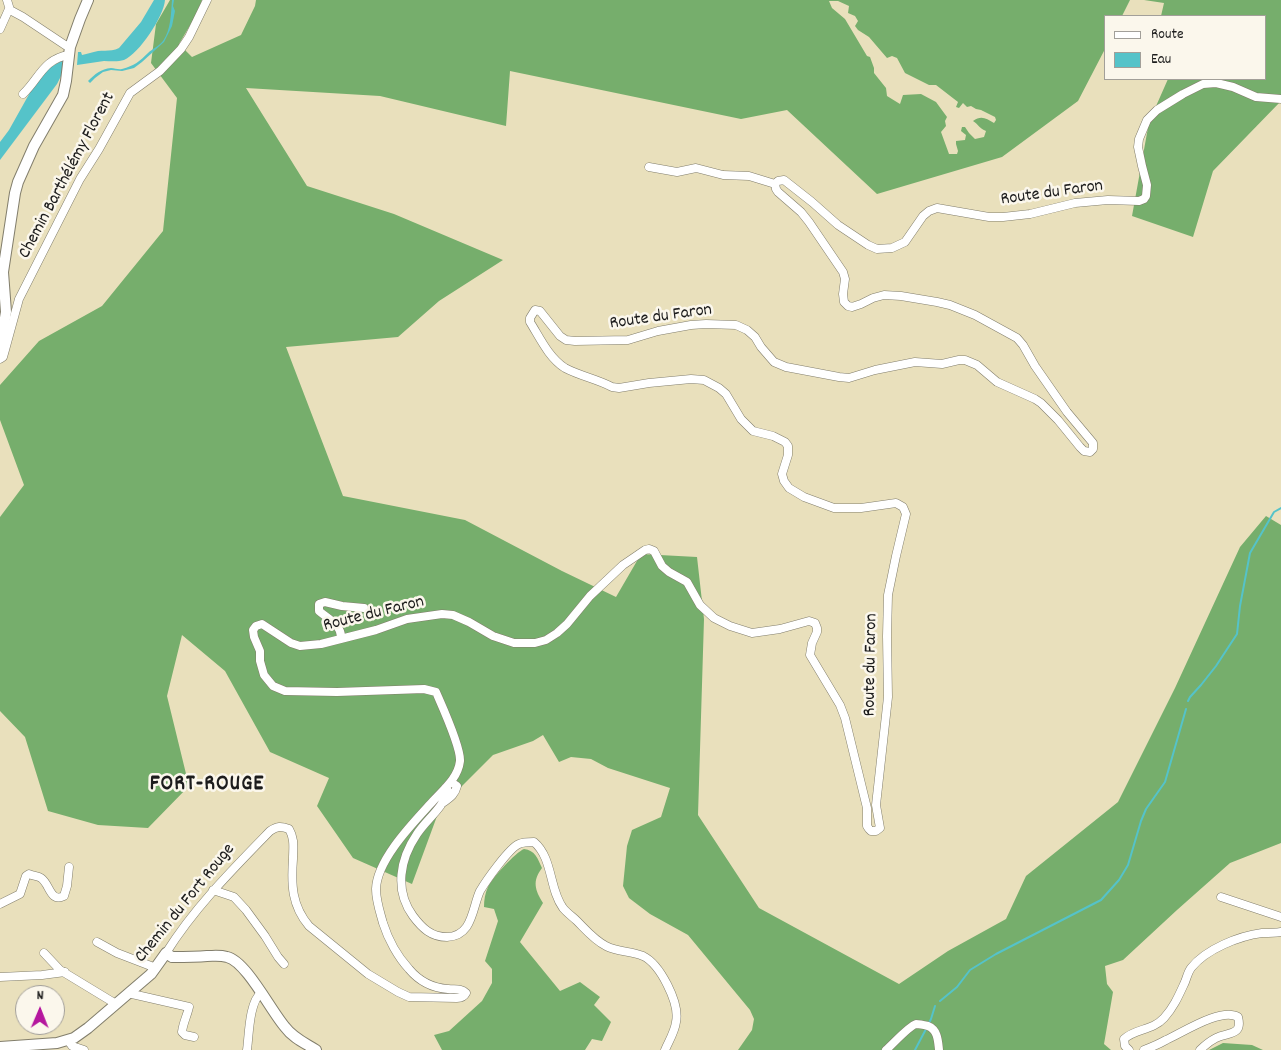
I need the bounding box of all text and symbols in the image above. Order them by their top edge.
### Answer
legend [1104,15,1266,80]
text: Route [1151,24,1184,46]
text: Eau [1151,49,1171,71]
street label: Chemin Barthélémy Florent [15,89,121,263]
street label: Route du Faron [999,176,1105,212]
street label: Route du Faron [608,300,714,336]
street label: Route du Faron [321,592,427,638]
street label: Route du Faron [860,613,884,717]
district label: FORT-ROUGE [148,773,266,799]
street label: Chemin du Fort Rouge [131,840,241,968]
north arrow [15,985,65,1035]
text: N [37,986,44,1006]

